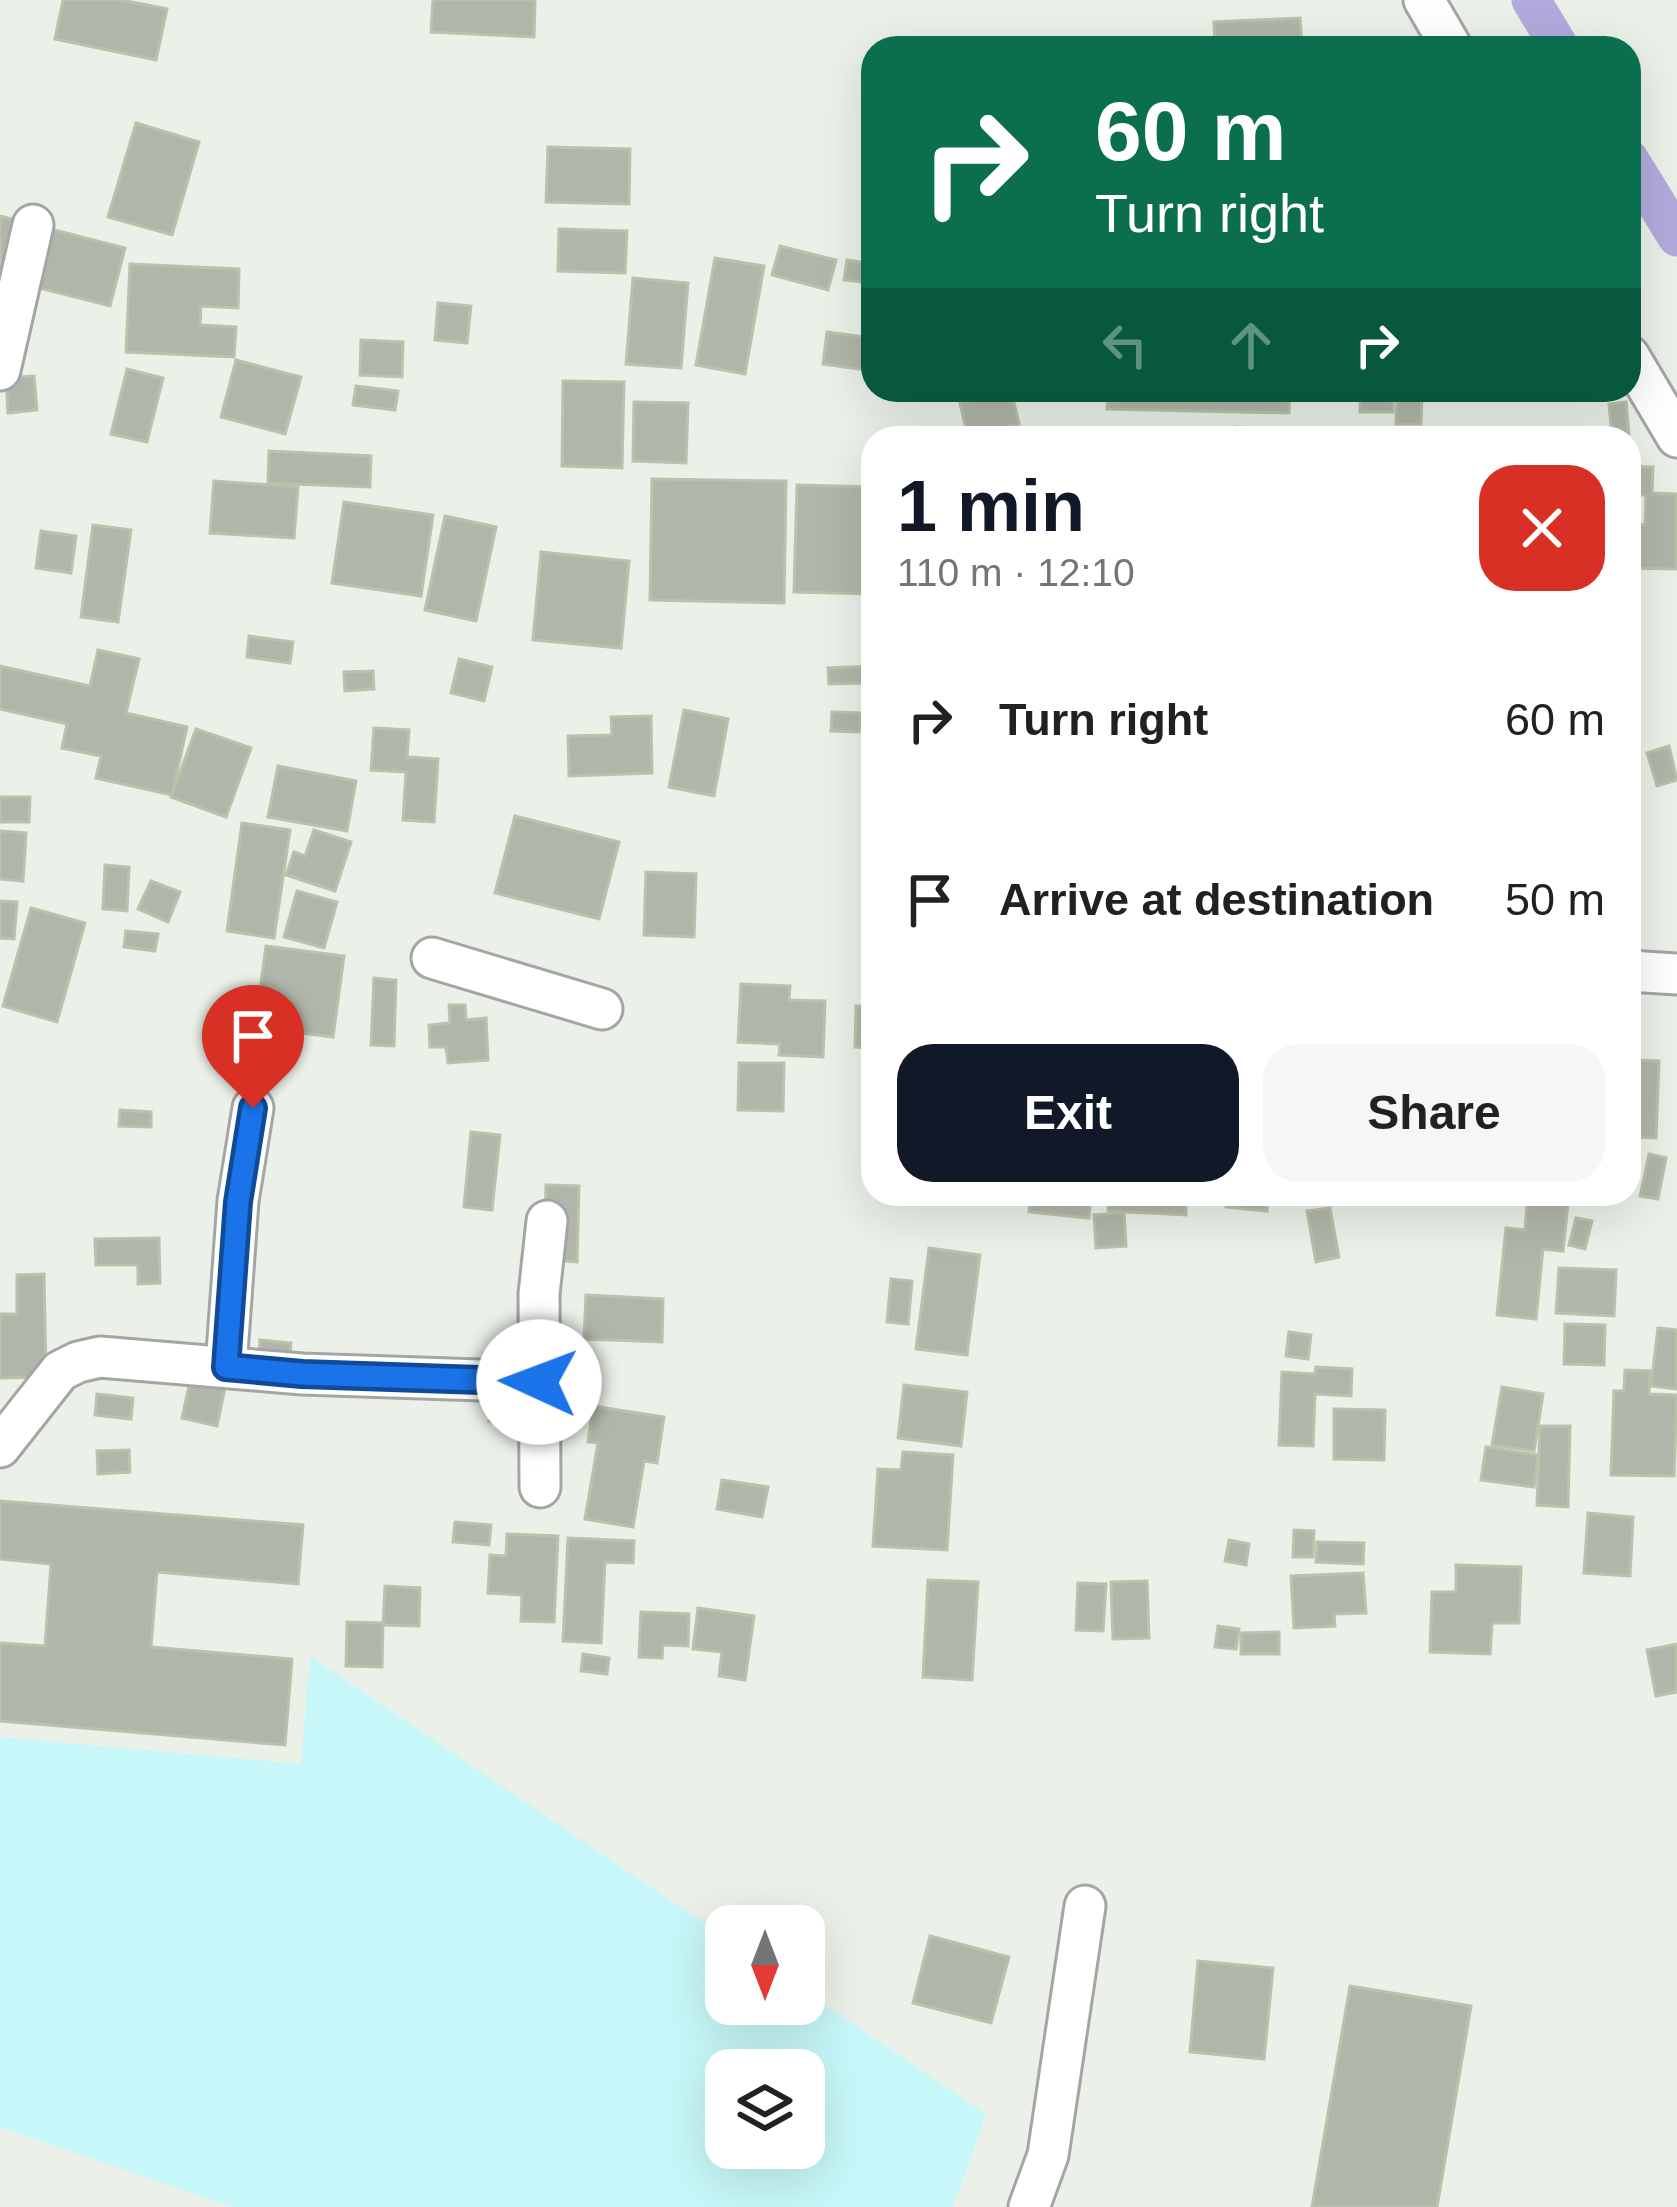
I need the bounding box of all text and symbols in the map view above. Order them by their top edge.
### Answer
icon: right [897,84,1053,240]
text: 60 m [1095,84,1286,178]
text: Turn right [1095,183,1324,243]
icon: left [1092,312,1158,378]
icon: ahead [1218,312,1284,378]
icon: right [1344,312,1410,378]
button: close [1479,465,1605,591]
text: 1 min [897,466,1085,546]
text: 110 m · 12:10 [897,551,1135,594]
icon: right [897,687,963,753]
text: Turn right [999,694,1208,745]
text: 60 m [1505,694,1605,745]
icon: arrive [897,867,963,933]
text: Arrive at destination [999,874,1434,925]
text: 50 m [1505,874,1605,925]
pin [202,985,304,1108]
icon: arrive [220,1003,286,1069]
button: Exit [897,1044,1239,1182]
button: Share [1263,1044,1605,1182]
position arrow [476,1319,602,1445]
north arrow [705,1905,825,2025]
map controls [705,1905,825,2169]
button: layers [705,2049,825,2169]

